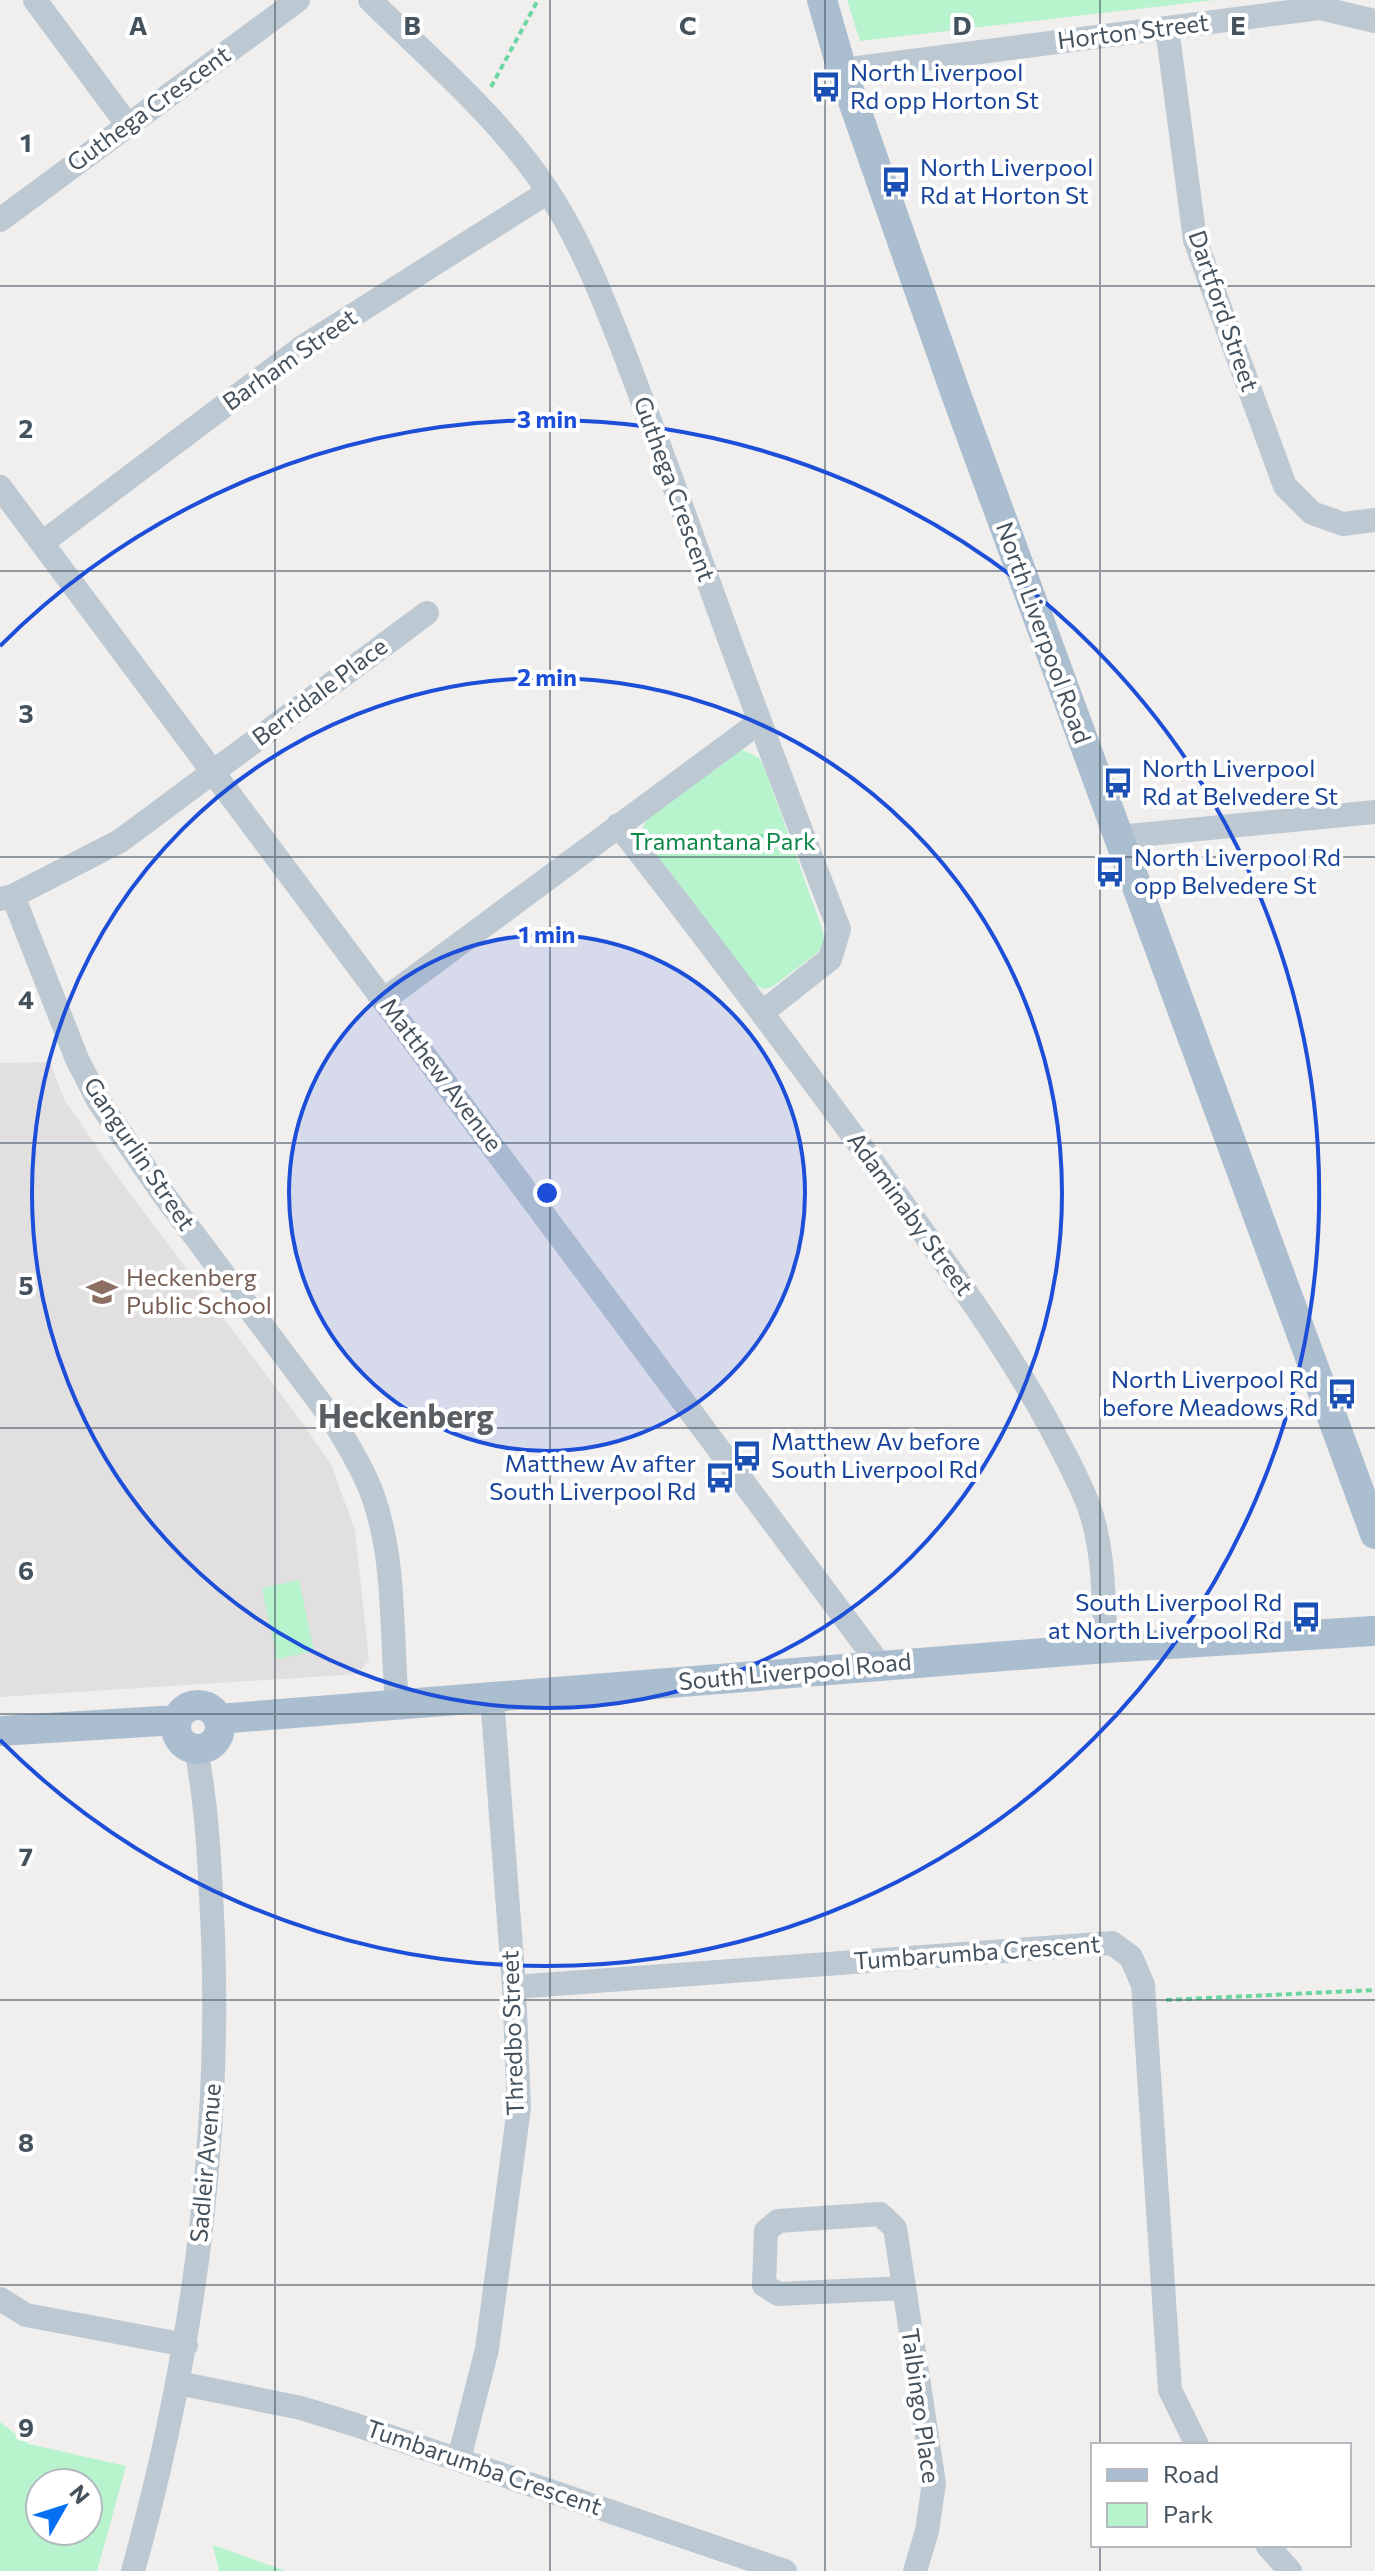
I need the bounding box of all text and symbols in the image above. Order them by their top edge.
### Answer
street label: Horton Street [1056,7,1210,54]
text: A [129,9,148,40]
text: B [403,9,421,40]
text: C [679,9,697,40]
text: D [952,9,972,40]
text: E [1230,9,1246,40]
street label: Guthega Crescent [61,39,235,177]
place label: North Liverpool Rd opp Horton St [850,57,1039,114]
bus stop icon: North Liverpool Rd opp Horton St [809,70,843,104]
text: 1 [20,126,32,157]
place label: North Liverpool Rd at Horton St [920,152,1093,209]
bus stop icon: North Liverpool Rd at Horton St [879,165,913,199]
street label: Dartford Street [1183,226,1266,395]
street label: Barham Street [216,302,362,416]
street label: Guthega Crescent [629,392,722,585]
text: 3 min [517,404,577,433]
text: 2 [19,412,33,443]
street label: North Liverpool Road [991,518,1098,747]
street label: Berridale Place [246,631,392,751]
text: 2 min [517,662,577,691]
text: 3 [18,697,34,728]
place label: North Liverpool Rd at Belvedere St [1142,753,1338,810]
bus stop icon: North Liverpool Rd at Belvedere St [1101,766,1135,800]
park label: Tramantana Park [630,826,816,855]
place label: North Liverpool Rd opp Belvedere St [1134,842,1341,899]
bus stop icon: North Liverpool Rd opp Belvedere St [1093,855,1127,889]
text: 1 min [519,919,575,948]
text: 4 [18,983,34,1014]
street label: Matthew Avenue [375,992,509,1157]
street label: Gangurlin Street [78,1071,202,1235]
street label: Adaminaby Street [842,1126,980,1300]
centre of rings [533,1179,561,1207]
place label: Heckenberg Public School [126,1262,272,1319]
text: 5 [18,1269,34,1300]
school or university icon: Heckenberg Public School [85,1275,119,1309]
place label: North Liverpool Rd before Meadows Rd [1102,1364,1318,1421]
bus stop icon: North Liverpool Rd before Meadows Rd [1325,1377,1359,1411]
district label: Heckenberg [318,1395,494,1435]
place label: Matthew Av before South Liverpool Rd [771,1426,980,1483]
bus stop icon: Matthew Av before South Liverpool Rd [730,1439,764,1473]
place label: Matthew Av after South Liverpool Rd [489,1448,696,1505]
bus stop icon: Matthew Av after South Liverpool Rd [703,1461,737,1495]
text: 6 [18,1554,34,1585]
place label: South Liverpool Rd at North Liverpool Rd [1048,1587,1282,1644]
bus stop icon: South Liverpool Rd at North Liverpool Rd [1289,1600,1323,1634]
street label: South Liverpool Road [677,1646,913,1695]
text: 7 [19,1840,33,1871]
street label: Tumbarumba Crescent [853,1928,1101,1975]
street label: Thredbo Street [494,1950,529,2116]
street label: Sadleir Avenue [183,2082,226,2244]
text: 8 [18,2126,34,2157]
street label: Talbingo Place [896,2327,947,2485]
text: 9 [18,2411,34,2442]
street label: Tumbarumba Crescent [363,2413,606,2521]
legend [1091,2443,1351,2547]
text: Road [1163,2459,1219,2488]
north arrow [24,2467,104,2547]
text: N [64,2479,96,2509]
text: Park [1163,2499,1213,2528]

